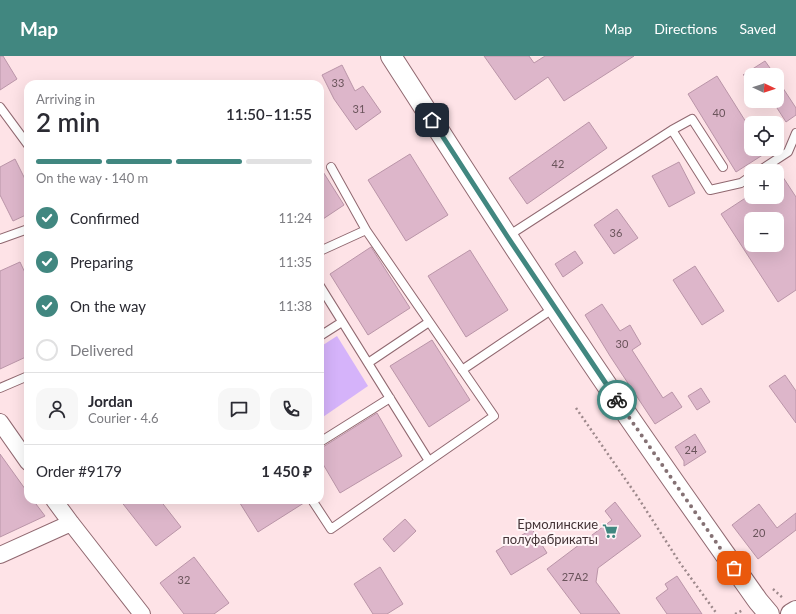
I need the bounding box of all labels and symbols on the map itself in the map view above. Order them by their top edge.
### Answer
north arrow [744,68,784,108]
house number: 33 [332,76,344,89]
house number: 31 [353,102,365,115]
pin [415,103,449,137]
house number: 40 [713,106,726,119]
house number: 42 [552,157,564,170]
house number: 36 [610,226,622,239]
house number: 30 [616,337,629,350]
courier [597,380,637,420]
house number: 24 [685,443,698,456]
place label: Ермолинские полуфабрикаты [502,516,598,547]
supermarket icon: Ермолинские полуфабрикаты [601,522,619,540]
house number: 20 [753,526,766,539]
pin [717,551,751,585]
house number: 27А2 [562,570,588,583]
house number: 32 [178,573,190,586]

